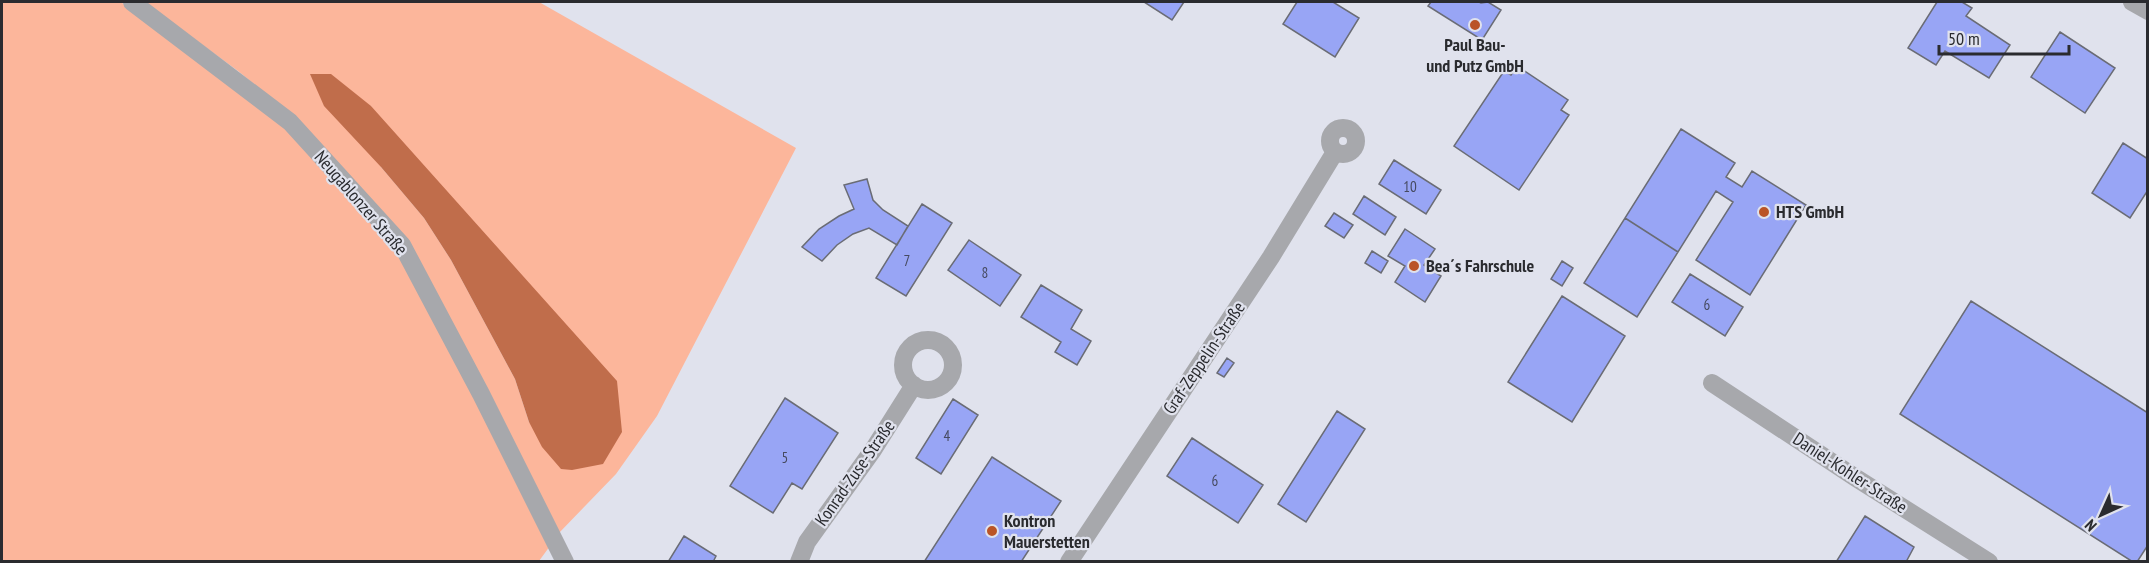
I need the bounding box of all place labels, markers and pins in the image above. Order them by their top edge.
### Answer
marker: Paul Bau- und Putz GmbH [1468,18,1482,32]
place label: Paul Bau- und Putz GmbH [1426,33,1524,77]
place label: HTS GmbH [1776,200,1844,223]
marker: HTS GmbH [1757,205,1771,219]
place label: Bea´s Fahrschule [1426,254,1534,277]
marker: Bea´s Fahrschule [1407,259,1421,273]
place label: Kontron Mauerstetten [1004,509,1090,553]
marker: Kontron Mauerstetten [985,524,999,538]

